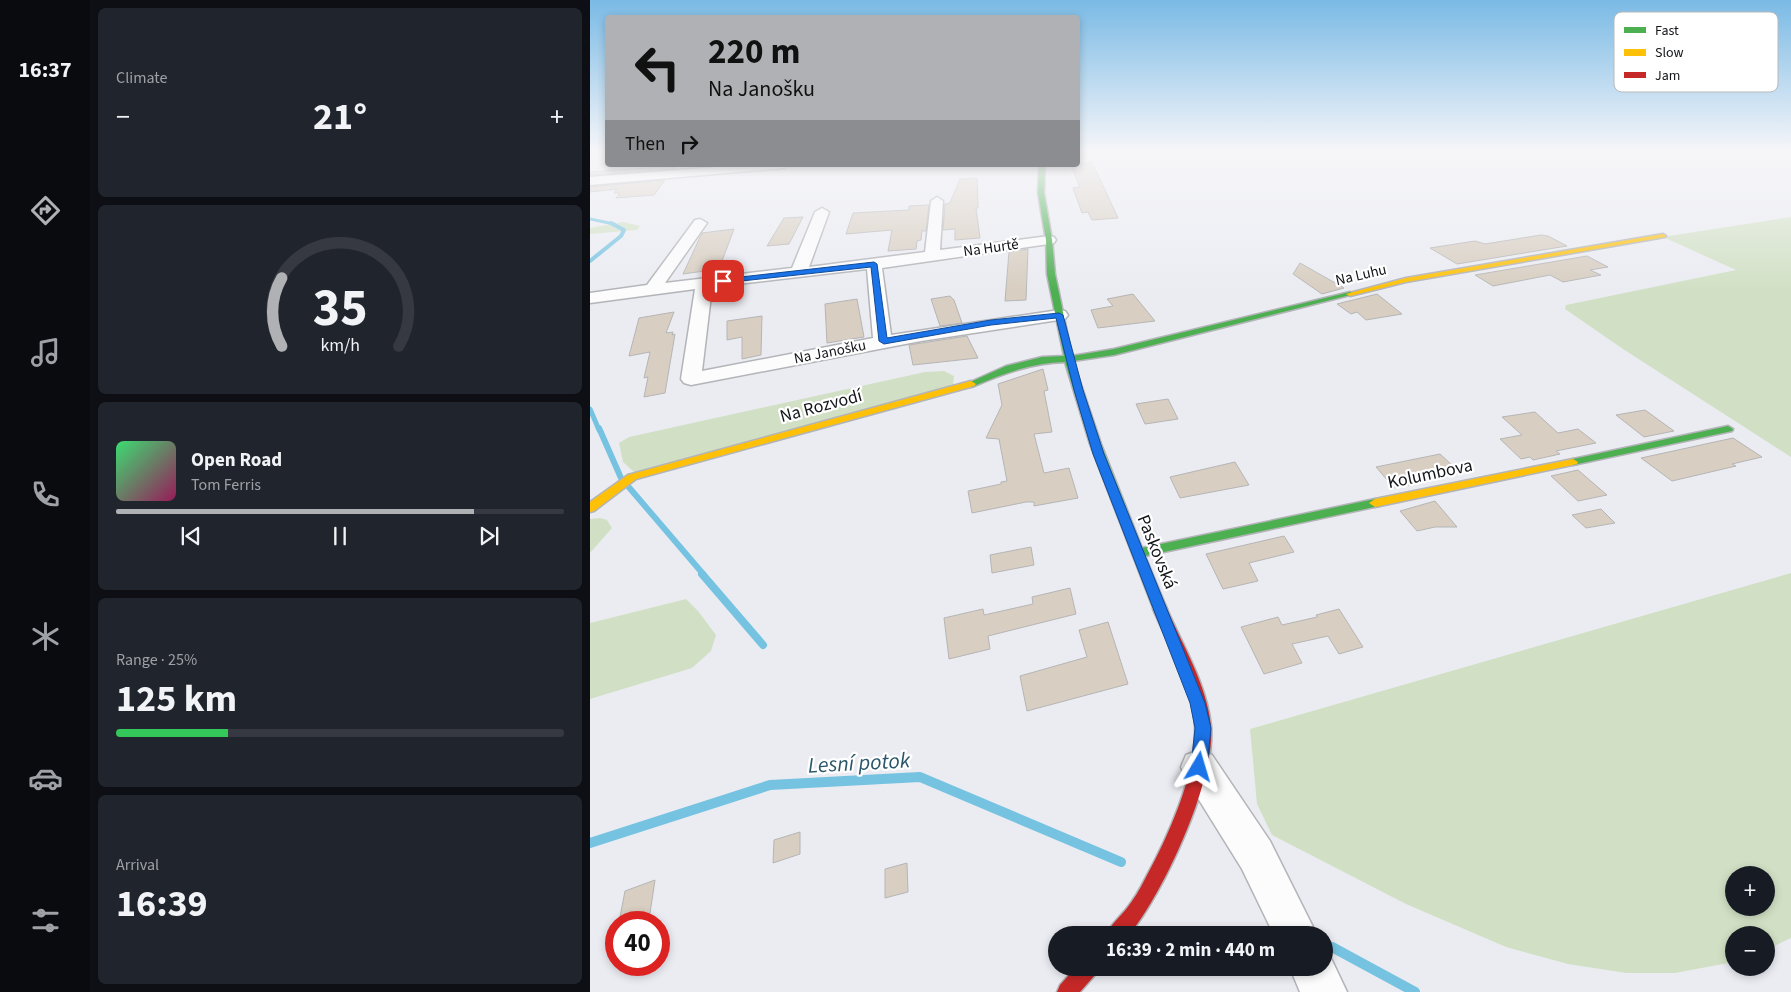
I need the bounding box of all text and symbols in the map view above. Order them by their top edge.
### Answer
legend [1614,12,1778,92]
text: Fast [1655,21,1679,41]
text: 220 m [708,27,800,77]
icon: left [625,35,690,100]
text: Slow [1655,43,1684,63]
text: 16:37 [18,54,72,86]
text: Jam [1655,66,1680,86]
text: Climate [116,67,167,89]
text: Na Janošku [708,73,815,105]
text: 21° [313,90,367,144]
text: − [116,97,130,137]
text: + [550,97,564,137]
icon: right [675,130,703,158]
text: Then [625,131,665,158]
icon: directions [28,193,63,228]
street label: Na Hurtě [962,234,1020,262]
street label: Na Luhu [1333,259,1389,291]
pin [702,260,744,302]
icon: arrive [709,267,737,295]
text: 35 [313,272,367,346]
text: km/h [320,333,360,358]
icon: music [28,335,63,370]
street label: Na Janošku [792,335,868,369]
street label: Na Rozvodí [777,383,865,429]
text: Open Road [191,447,282,474]
street label: Kolumbova [1385,453,1475,495]
text: Tom Ferris [191,474,261,496]
icon: phone [28,477,63,512]
street label: Paskovská [1131,511,1183,593]
icon: previous [177,522,205,550]
icon: pause [326,522,354,550]
icon: next [475,522,503,550]
icon: climate [28,619,63,654]
text: Range · 25% [116,649,197,671]
text: 125 km [116,672,237,726]
position arrow [1172,740,1224,792]
water label: Lesní potok [807,744,911,782]
icon: car [28,761,63,796]
text: Arrival [116,854,159,876]
map controls [1725,866,1775,976]
button: + [1725,866,1775,916]
text: 16:39 [116,877,208,931]
icon: filters [28,903,63,938]
speed limit sign: 40 [605,911,670,976]
button: − [1725,926,1775,976]
text: 16:39 · 2 min · 440 m [1106,937,1275,964]

